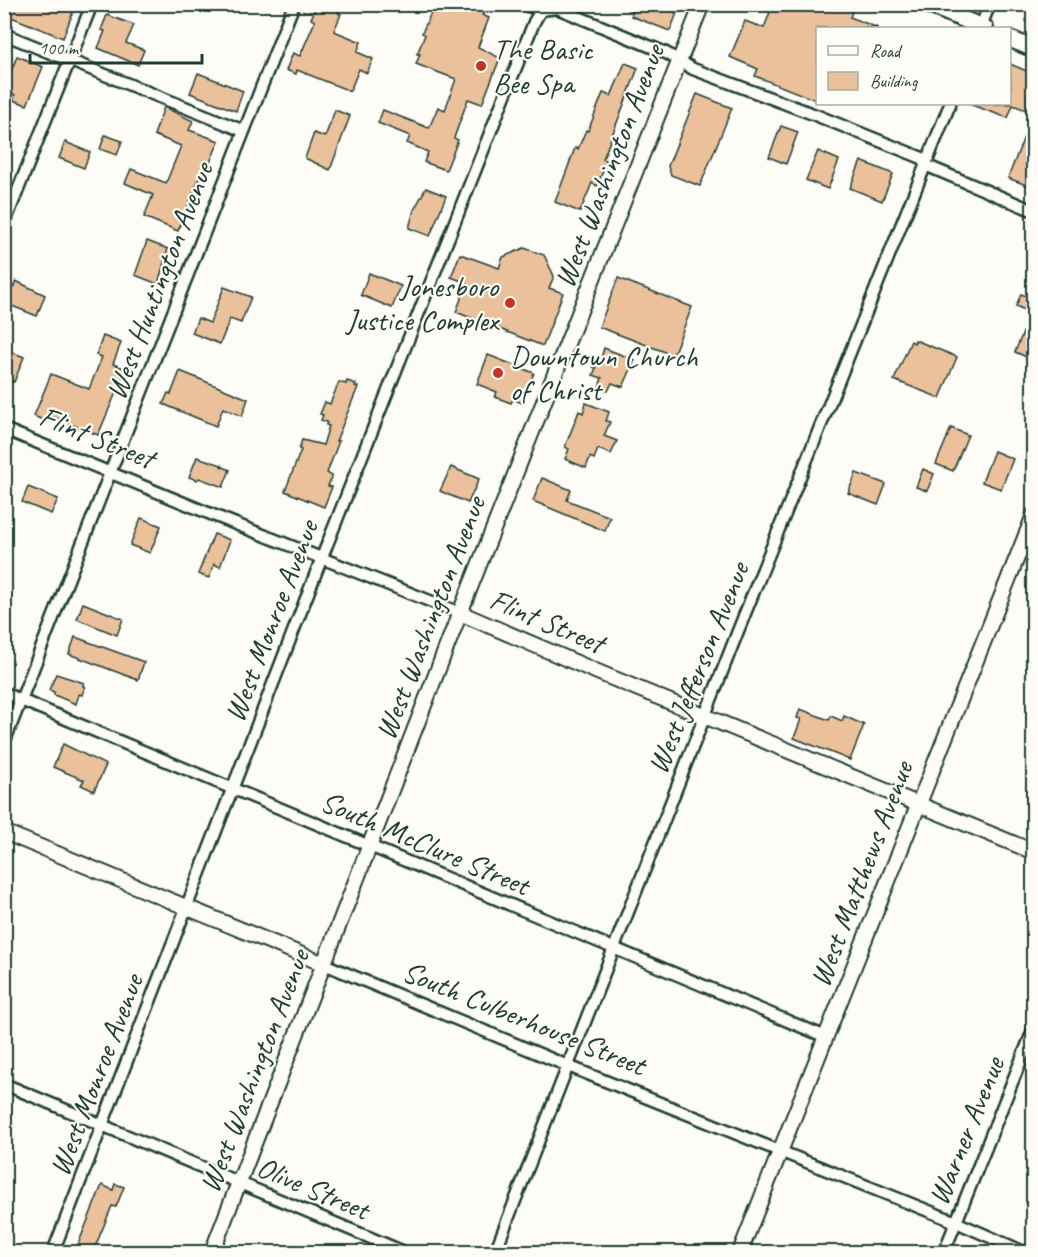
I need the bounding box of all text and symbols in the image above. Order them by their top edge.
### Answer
scale bar [30,27,202,65]
legend [816,27,1011,105]
place label: The Basic Bee Spa [493,30,593,102]
text: 100 m [39,37,80,59]
street label: West Washington Avenue [545,37,674,293]
text: Road [870,40,903,62]
marker: The Basic Bee Spa [474,59,488,73]
text: Building [870,70,919,92]
street label: West Huntington Avenue [96,155,222,405]
place label: Jonesboro Justice Complex [344,267,501,339]
marker: Jonesboro Justice Complex [503,296,517,310]
place label: Downtown Church of Christ [510,337,698,409]
marker: Downtown Church of Christ [491,366,505,380]
street label: Flint Street [34,397,164,479]
street label: West Washington Avenue [366,489,495,745]
street label: West Monroe Avenue [215,513,328,727]
street label: West Jefferson Avenue [638,555,758,779]
street label: Flint Street [484,580,614,664]
street label: West Matthews Avenue [801,754,922,992]
street label: South McClure Street [315,782,538,905]
street label: West Washington Avenue [190,942,319,1198]
street label: South Culberhouse Street [397,952,654,1085]
street label: West Monroe Avenue [40,967,153,1181]
street label: Warner Avenue [919,1050,1014,1210]
street label: Olive Street [251,1147,377,1230]

